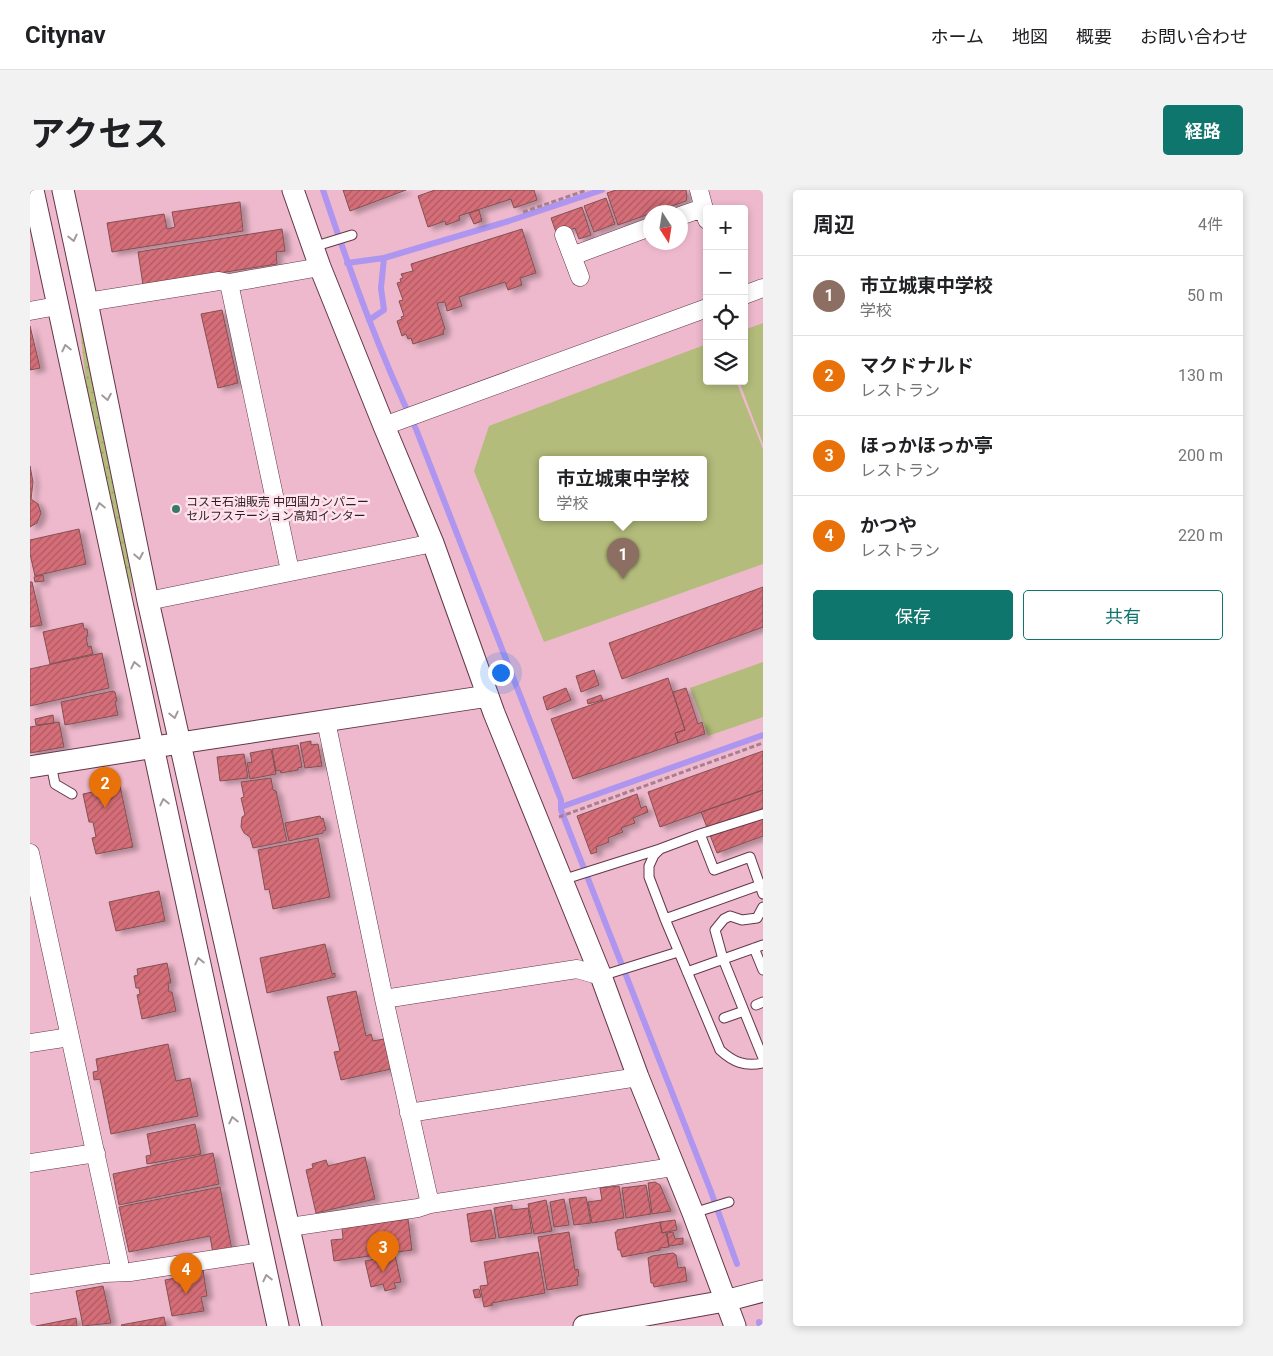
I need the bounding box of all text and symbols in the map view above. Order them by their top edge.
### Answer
text: Citynav [25,21,106,49]
text: ホーム [931,26,984,47]
text: 地図 [1012,26,1048,47]
text: 概要 [1076,26,1112,47]
text: お問い合わせ [1140,26,1248,47]
button: 経路 [1163,105,1243,155]
text: アクセス [30,114,168,155]
north arrow [643,205,688,250]
map controls [703,205,748,385]
button: + [703,205,748,250]
text: 周辺 [813,213,855,237]
text: 4件 [1198,215,1223,234]
one-way arrow [67,233,78,242]
button: − [703,250,748,295]
text: 市立城東中学校 [860,274,993,297]
text: 1 [824,286,834,305]
text: 50 m [1187,286,1223,305]
button: locate [703,295,748,340]
text: 学校 [860,301,892,320]
button: layers [703,340,748,385]
one-way arrow [61,343,72,352]
text: マクドナルド [860,354,974,377]
text: 2 [824,366,834,385]
text: 130 m [1178,366,1223,385]
text: レストラン [860,381,940,400]
one-way arrow [101,392,111,401]
text: ほっかほっか亭 [860,434,993,457]
text: 3 [824,446,834,465]
text: 200 m [1178,446,1223,465]
popup [539,456,707,521]
text: レストラン [860,461,940,480]
text: 市立城東中学校 [556,467,690,490]
text: 学校 [556,494,589,513]
place label: コスモ石油販売 中四国カンパニー セルフステーション高知インター [186,495,369,523]
one-way arrow [96,502,106,511]
marker: コスモ石油販売 中四国カンパニー セルフステーション高知インター [170,503,182,515]
text: かつや [860,514,917,537]
text: 4 [824,526,834,545]
text: 220 m [1178,526,1223,545]
pin: 1 [607,538,639,579]
text: レストラン [860,541,940,560]
one-way arrow [133,551,143,560]
button: 保存 [813,590,1013,640]
button: 共有 [1023,590,1223,640]
your location [488,660,514,686]
one-way arrow [130,661,141,670]
one-way arrow [168,710,179,719]
pin: 2 [89,767,121,808]
one-way arrow [160,798,170,806]
one-way arrow [194,956,205,965]
one-way arrow [228,1115,239,1124]
pin: 3 [367,1231,399,1272]
pin: 4 [170,1253,202,1294]
one-way arrow [262,1274,273,1283]

